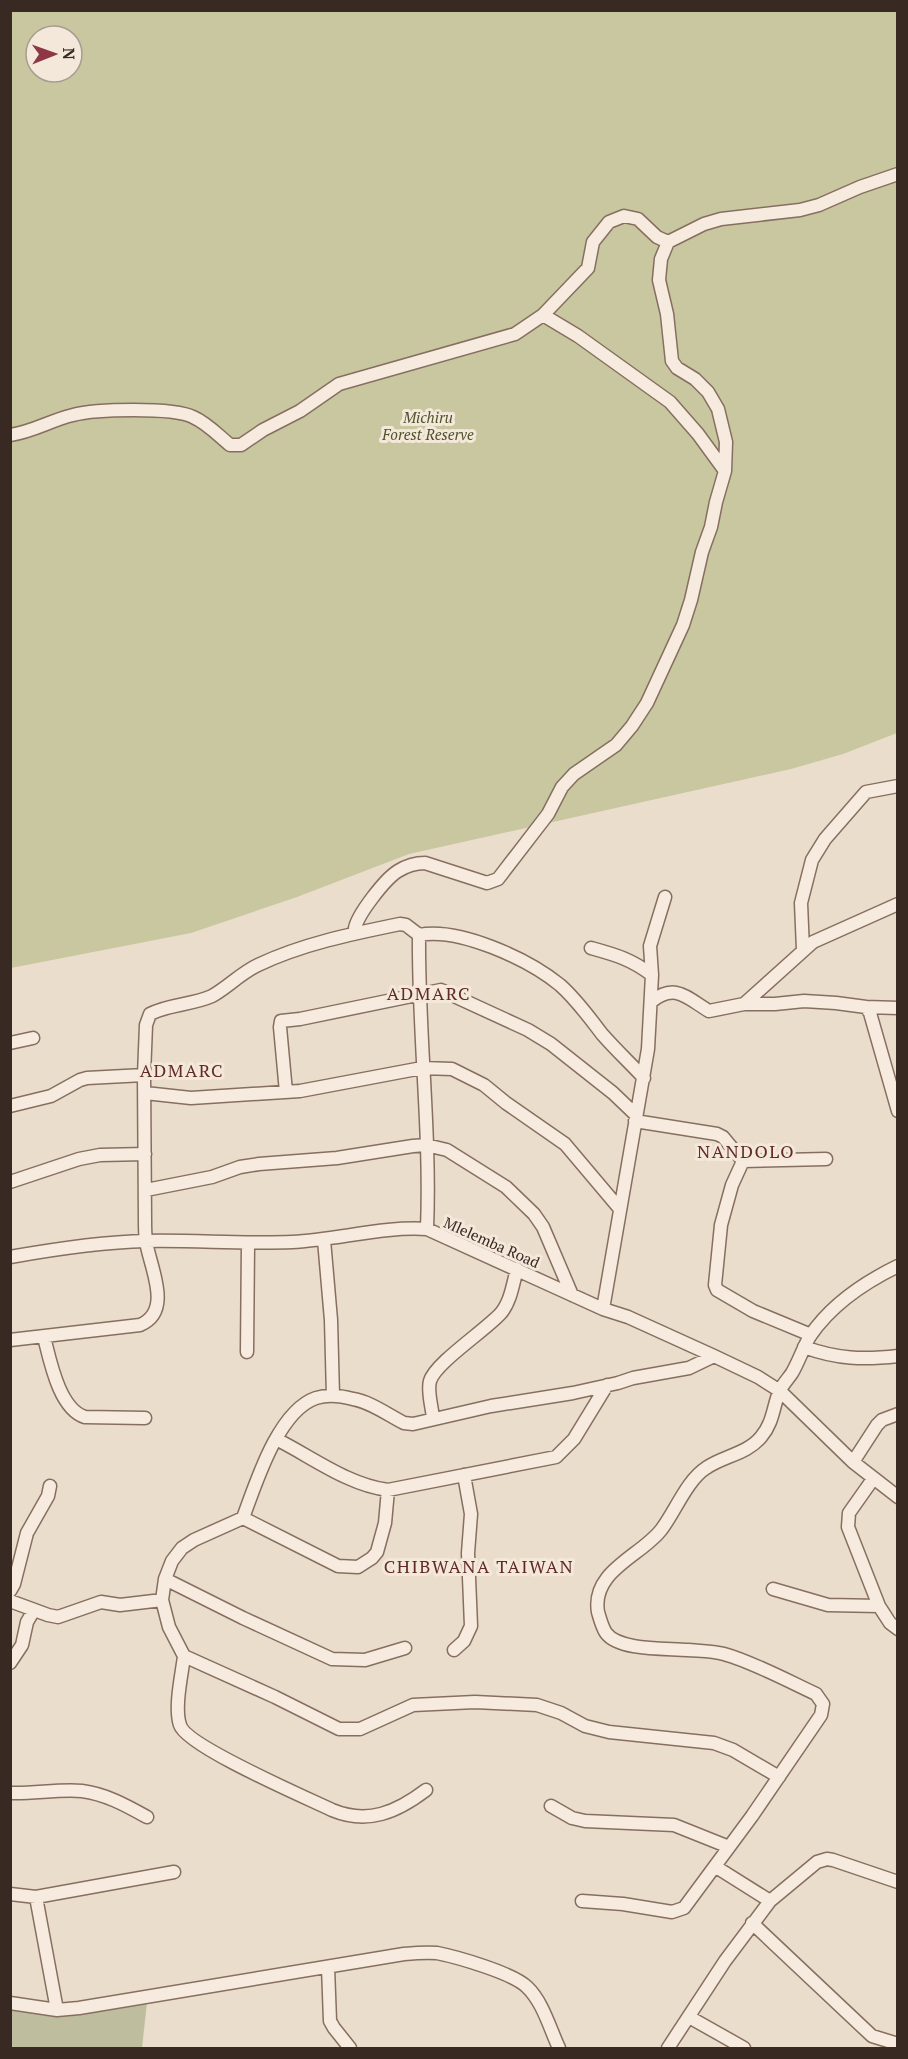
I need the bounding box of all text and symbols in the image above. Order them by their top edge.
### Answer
north arrow [24,24,84,84]
text: N [58,47,80,60]
park label: Michiru Forest Reserve [381,407,474,444]
district label: ADMARC [387,981,471,1005]
district label: ADMARC [140,1058,224,1082]
district label: NANDOLO [697,1139,795,1163]
street label: Mlelemba Road [441,1212,543,1272]
district label: CHIBWANA TAIWAN [384,1554,574,1578]

